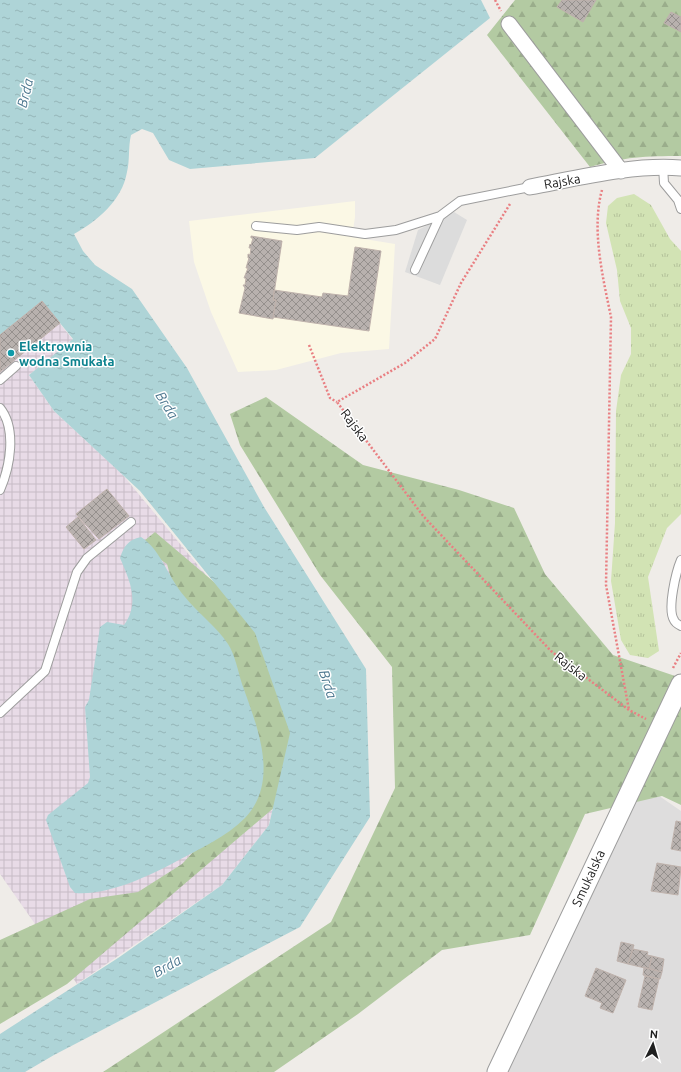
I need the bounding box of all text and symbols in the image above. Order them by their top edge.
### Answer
water label: Brda [14,76,36,109]
street label: Rajska [543,171,581,191]
place label: Elektrownia wodna Smukała [19,339,114,368]
marker: Elektrownia wodna Smukała [6,348,16,358]
water label: Brda [152,388,182,422]
street label: Rajska [338,406,372,444]
street label: Rajska [552,649,590,683]
water label: Brda [316,668,340,701]
street label: Smukalska [569,847,607,909]
water label: Brda [150,952,184,980]
north arrow [633,1024,673,1064]
text: N [649,1028,658,1040]

